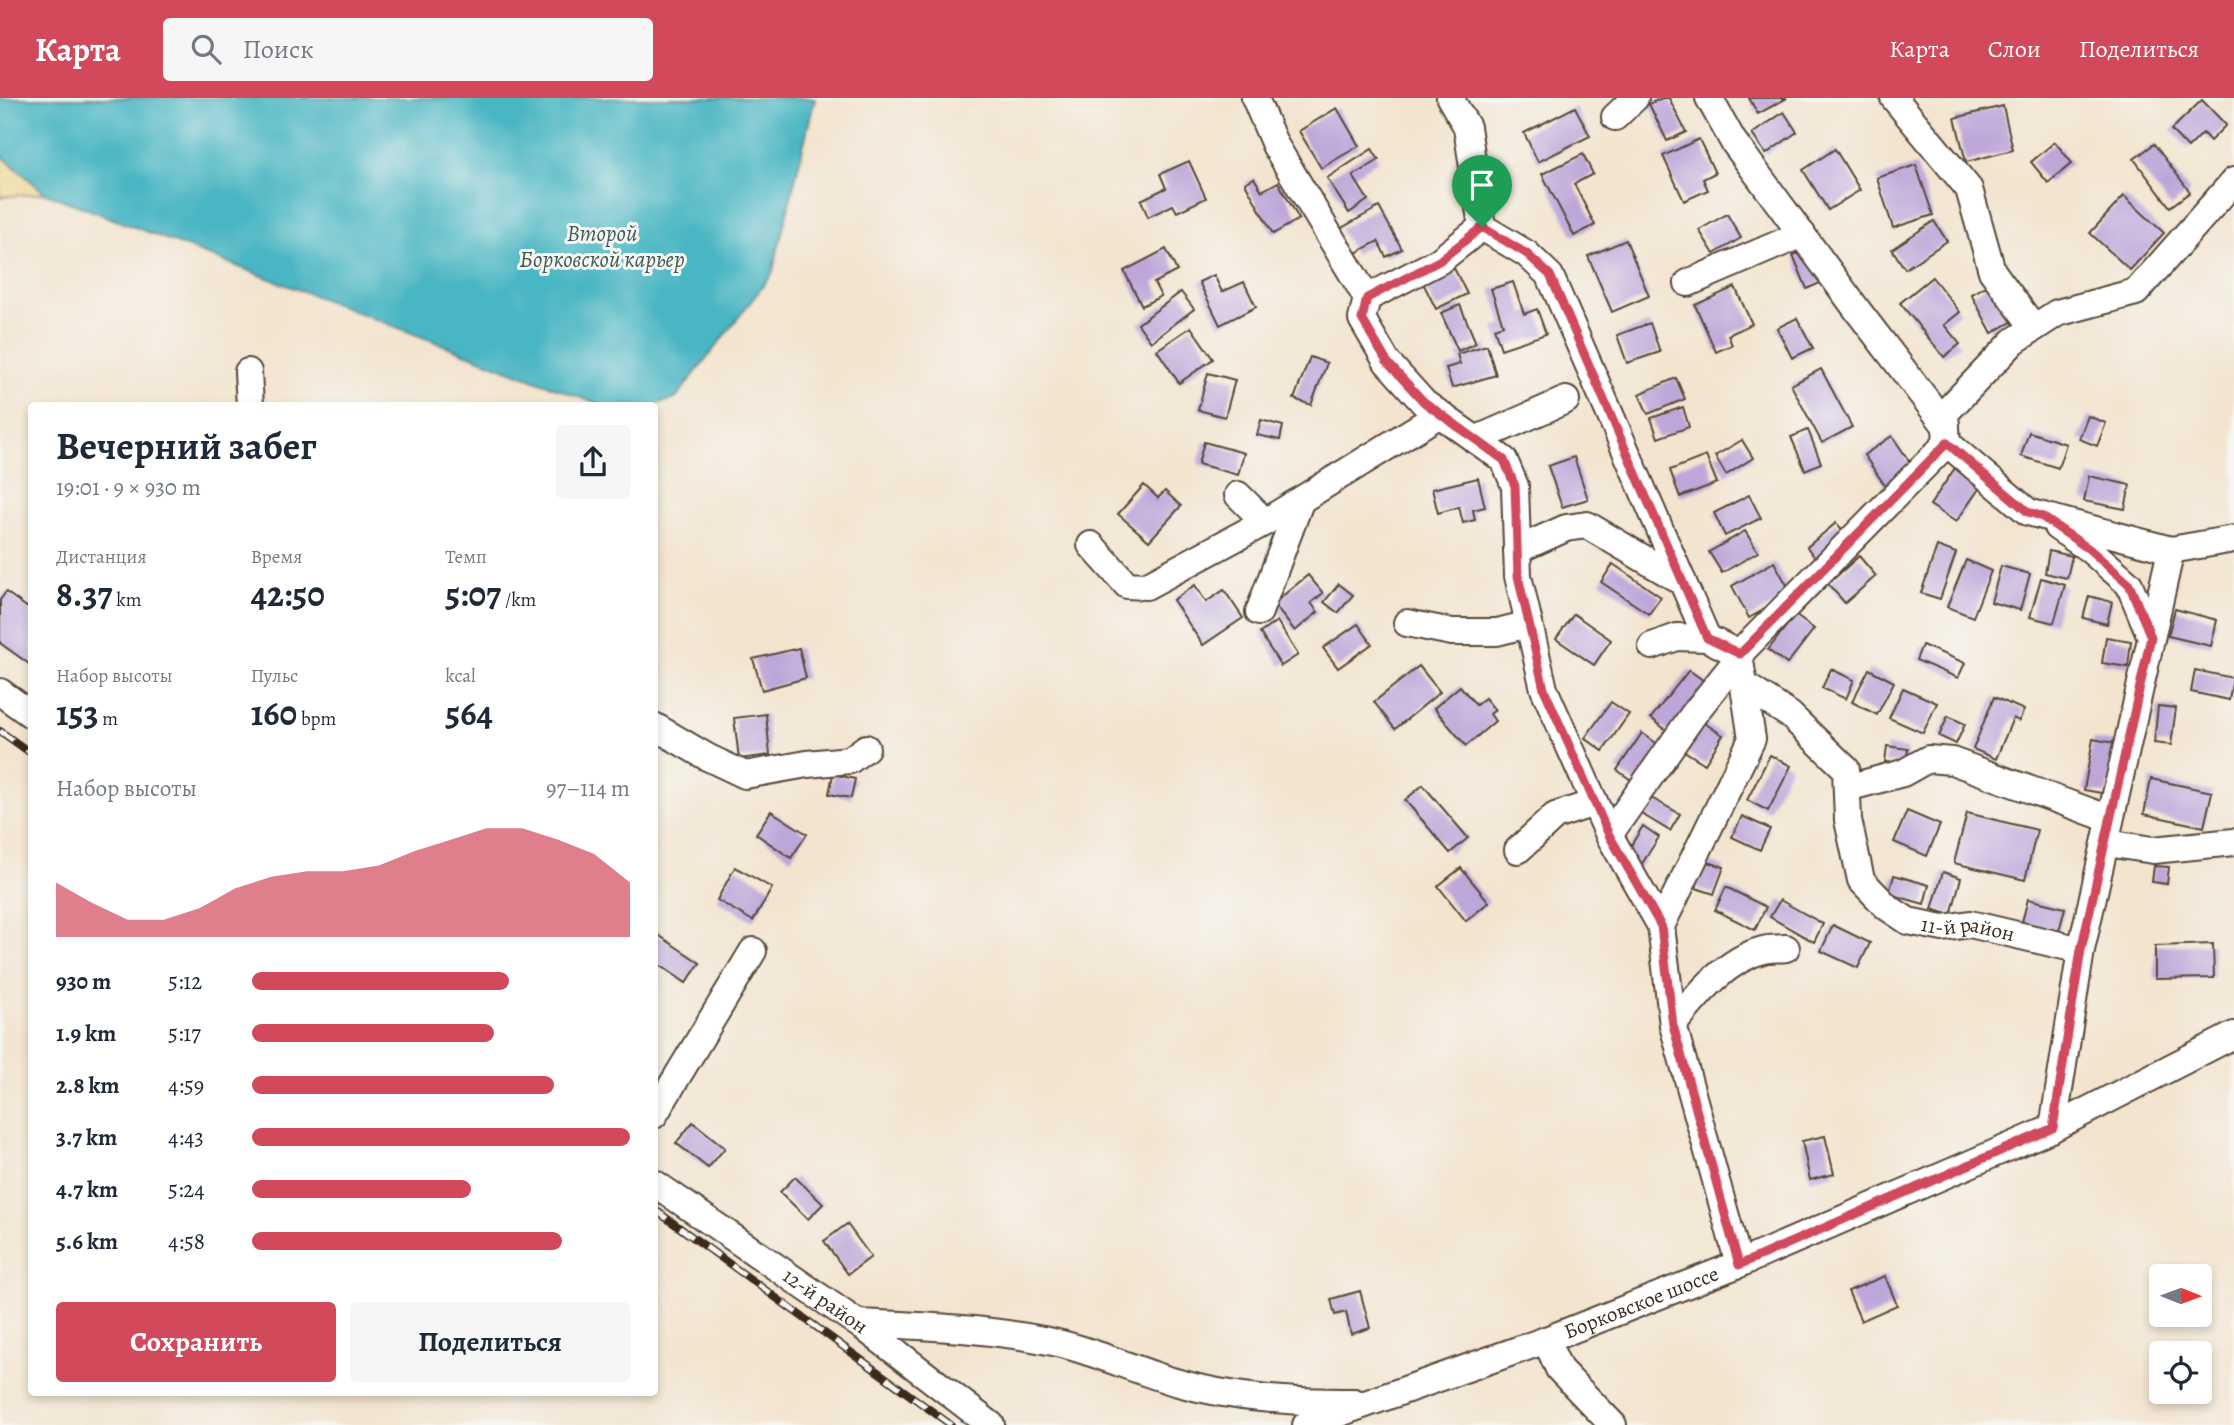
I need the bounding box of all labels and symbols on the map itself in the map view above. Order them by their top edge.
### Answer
pin [1452,155,1512,227]
water label: Второй Борковской карьер [519,218,685,275]
street label: 11-й район [1919,910,2018,948]
street label: Борковское шоссе [1560,1259,1723,1346]
street label: 12-й район [777,1262,873,1340]
north arrow [2149,1264,2212,1326]

